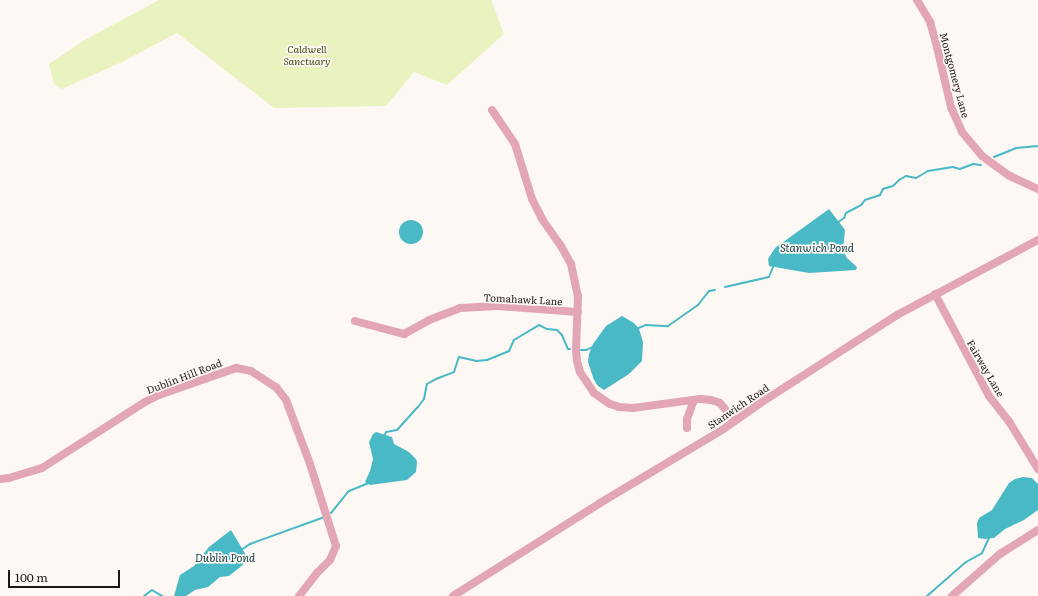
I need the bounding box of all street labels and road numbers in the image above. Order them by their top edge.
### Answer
street label: Montgomery Lane [938,31,972,119]
street label: Tomahawk Lane [483,291,563,307]
street label: Fairway Lane [965,337,1007,399]
street label: Dublin Hill Road [145,356,223,396]
street label: Stanwich Road [705,381,771,431]

